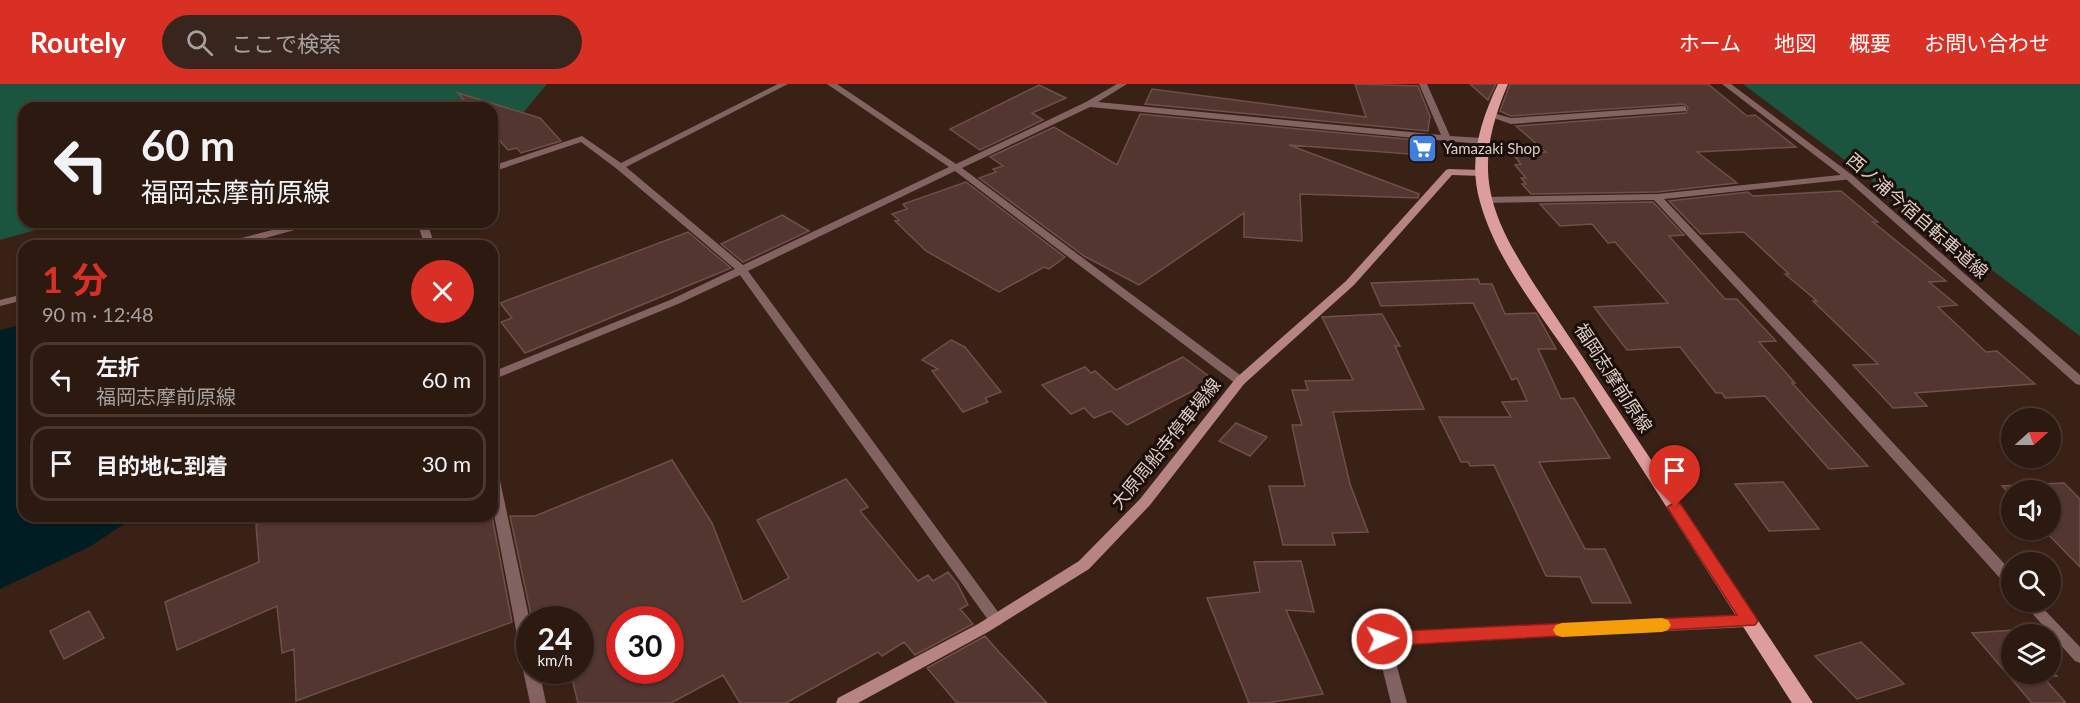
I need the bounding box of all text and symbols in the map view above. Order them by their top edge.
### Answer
search box [162,15,582,69]
text: Routely [30,25,126,59]
icon: search [183,26,216,59]
text: ここで検索 [231,30,341,57]
text: ホーム [1679,30,1741,55]
text: 地図 [1774,30,1816,55]
text: 概要 [1849,30,1891,55]
text: お問い合わせ [1924,30,2050,55]
text: 60 m [141,120,235,170]
icon: left [42,126,120,204]
supermarket icon: Yamazaki Shop [1406,133,1438,165]
place label: Yamazaki Shop [1443,139,1541,157]
street label: 西ノ浦今宿自転車道線 [1843,148,1993,283]
text: 福岡志摩前原線 [141,175,330,208]
text: 1 分 [42,257,108,301]
button: close [411,260,474,323]
text: 90 m · 12:48 [42,302,154,326]
street label: 福岡志摩前原線 [1570,319,1657,436]
text: 左折 [96,353,140,380]
icon: left [45,363,78,396]
text: 60 m [422,366,471,393]
street label: 大原周船寺停車場線 [1106,373,1225,513]
text: 福岡志摩前原線 [96,384,236,408]
north arrow [2001,408,2061,468]
map controls [2001,408,2061,684]
pin [1649,445,1700,507]
icon: arrive [45,447,78,480]
text: 30 m [422,450,471,477]
text: 目的地に到着 [96,452,228,479]
icon: arrive [1658,454,1691,487]
button: sound [2001,480,2061,540]
button: search [2001,552,2061,612]
speed limit sign: 30 [606,606,684,684]
position arrow [1350,607,1414,671]
text: 24 [538,620,572,656]
button: layers [2001,624,2061,684]
text: km/h [537,651,573,669]

